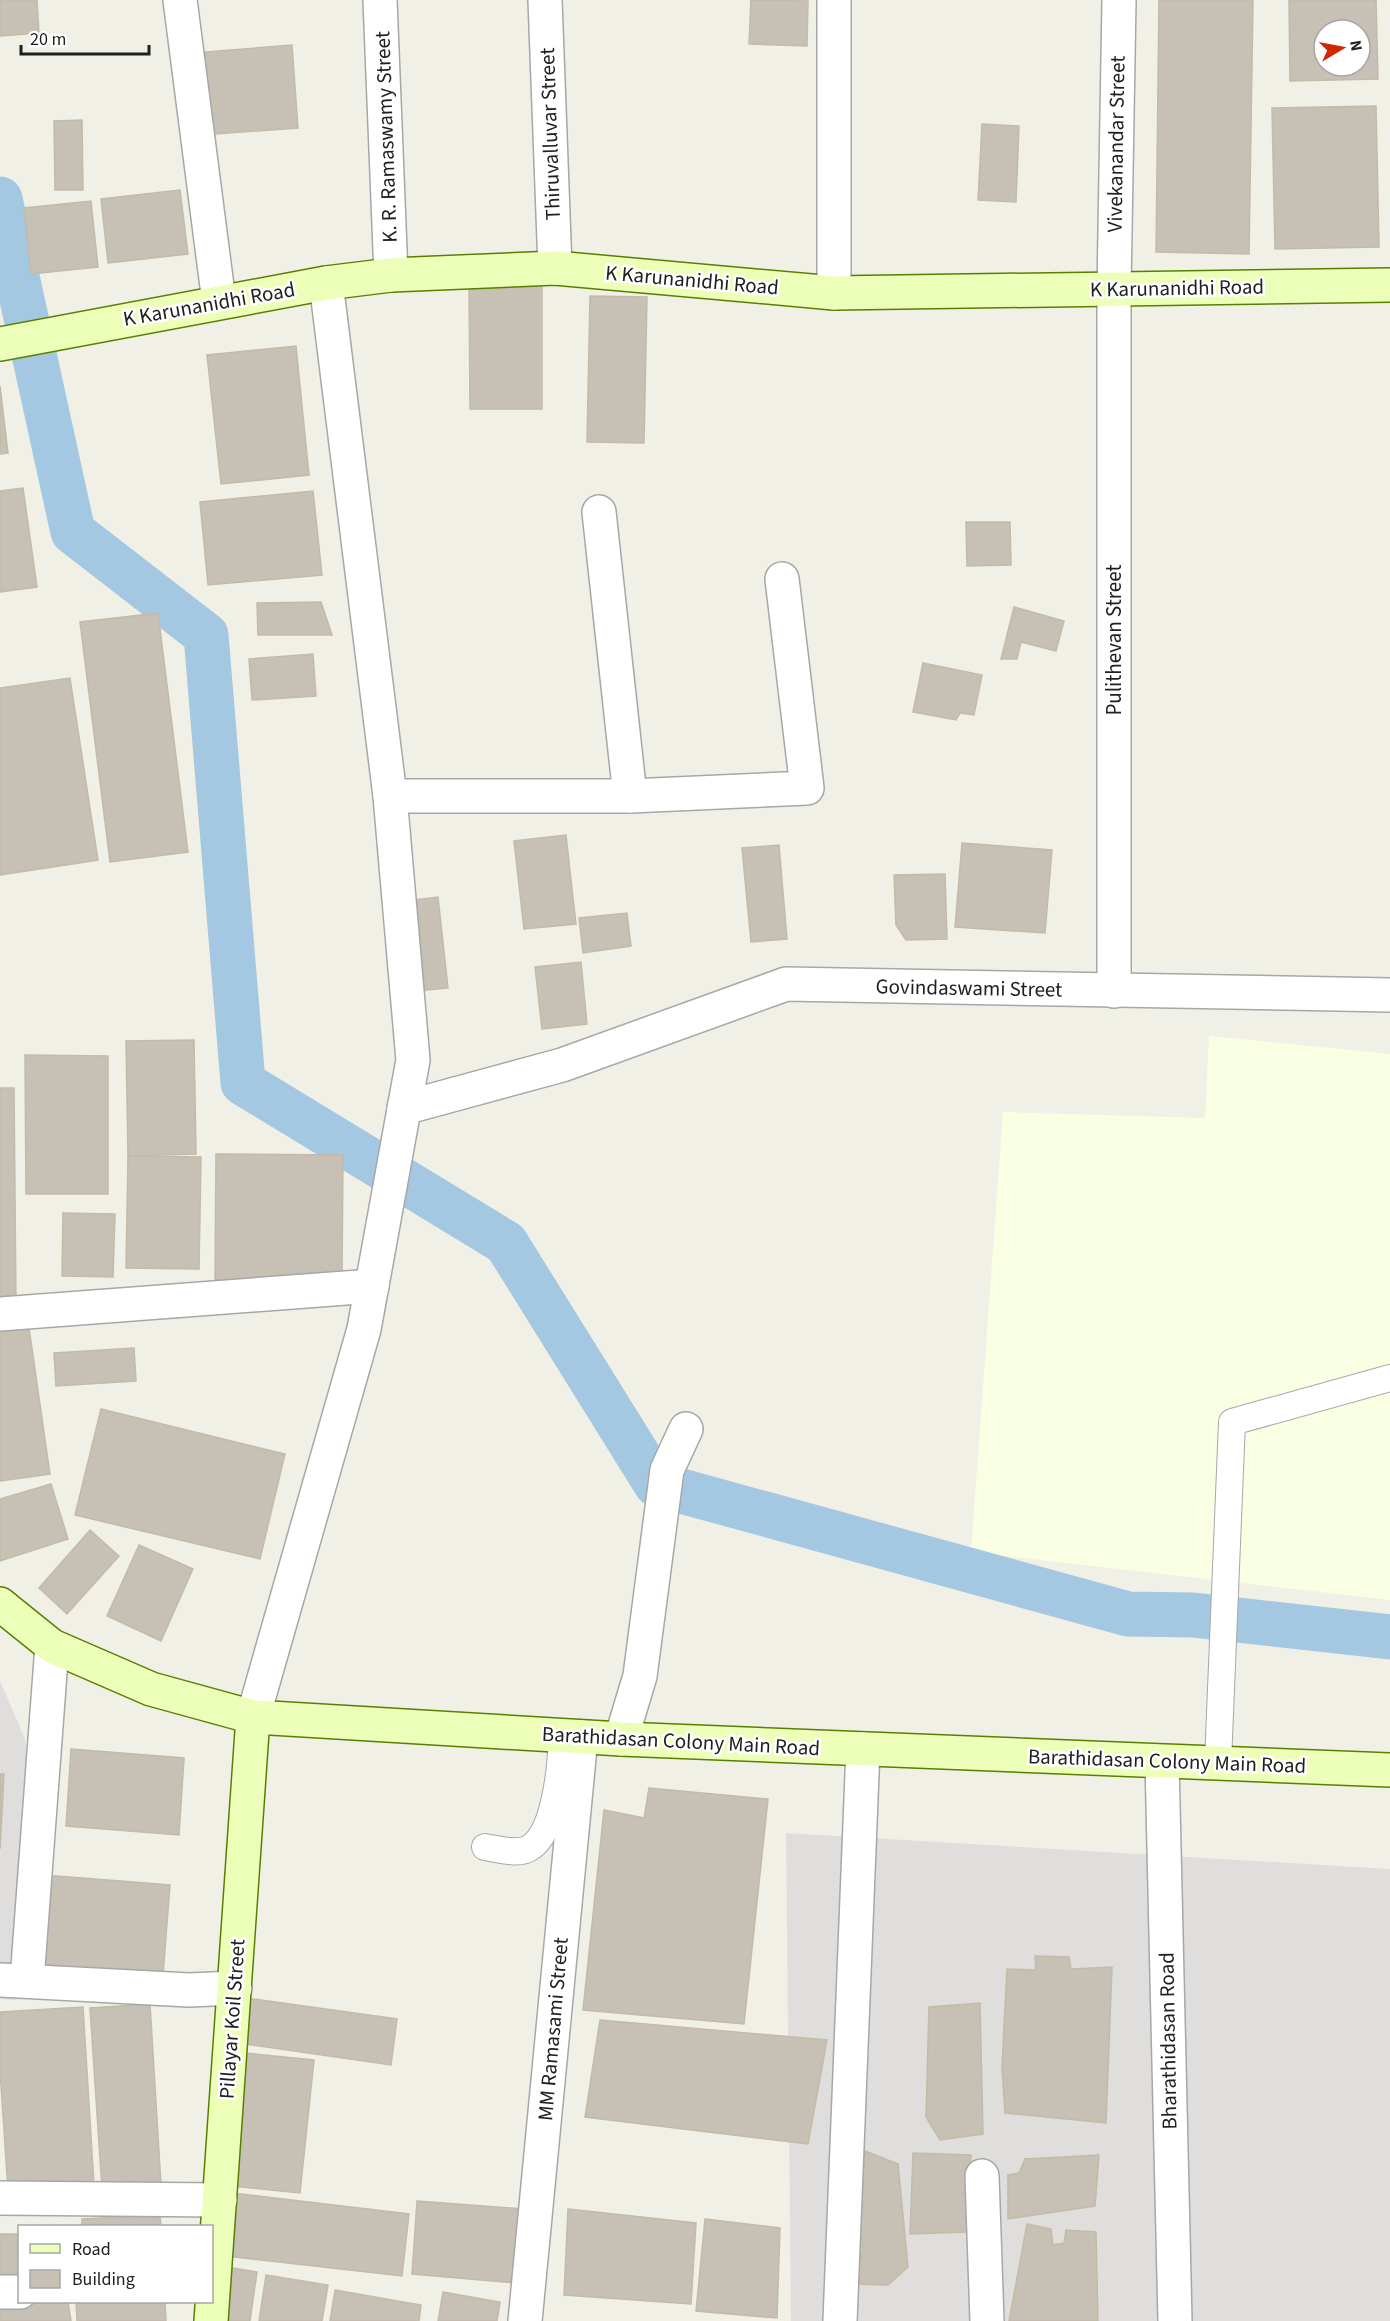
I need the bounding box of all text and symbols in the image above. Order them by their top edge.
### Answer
scale bar [21,18,148,56]
north arrow [1312,18,1372,78]
text: 20 m [30,27,66,52]
street label: K. R. Ramaswamy Street [367,31,405,243]
text: N [1344,38,1368,53]
street label: Thiruvalluvar Street [532,47,568,221]
street label: Vivekanandar Street [1099,55,1133,233]
street label: K Karunanidhi Road [604,257,780,303]
street label: K Karunanidhi Road [1090,271,1264,305]
street label: K Karunanidhi Road [121,274,297,334]
street label: Pulithevan Street [1099,564,1129,716]
street label: Govindaswami Street [875,971,1063,1005]
street label: Barathidasan Colony Main Road [541,1719,821,1763]
street label: Barathidasan Colony Main Road [1027,1741,1307,1781]
street label: MM Ramasami Street [530,1936,576,2122]
street label: Pillayar Koil Street [211,1938,253,2100]
street label: Bharathidasan Road [1151,1952,1185,2130]
legend [18,2225,213,2303]
text: Road [72,2237,111,2262]
text: Building [72,2267,135,2292]

